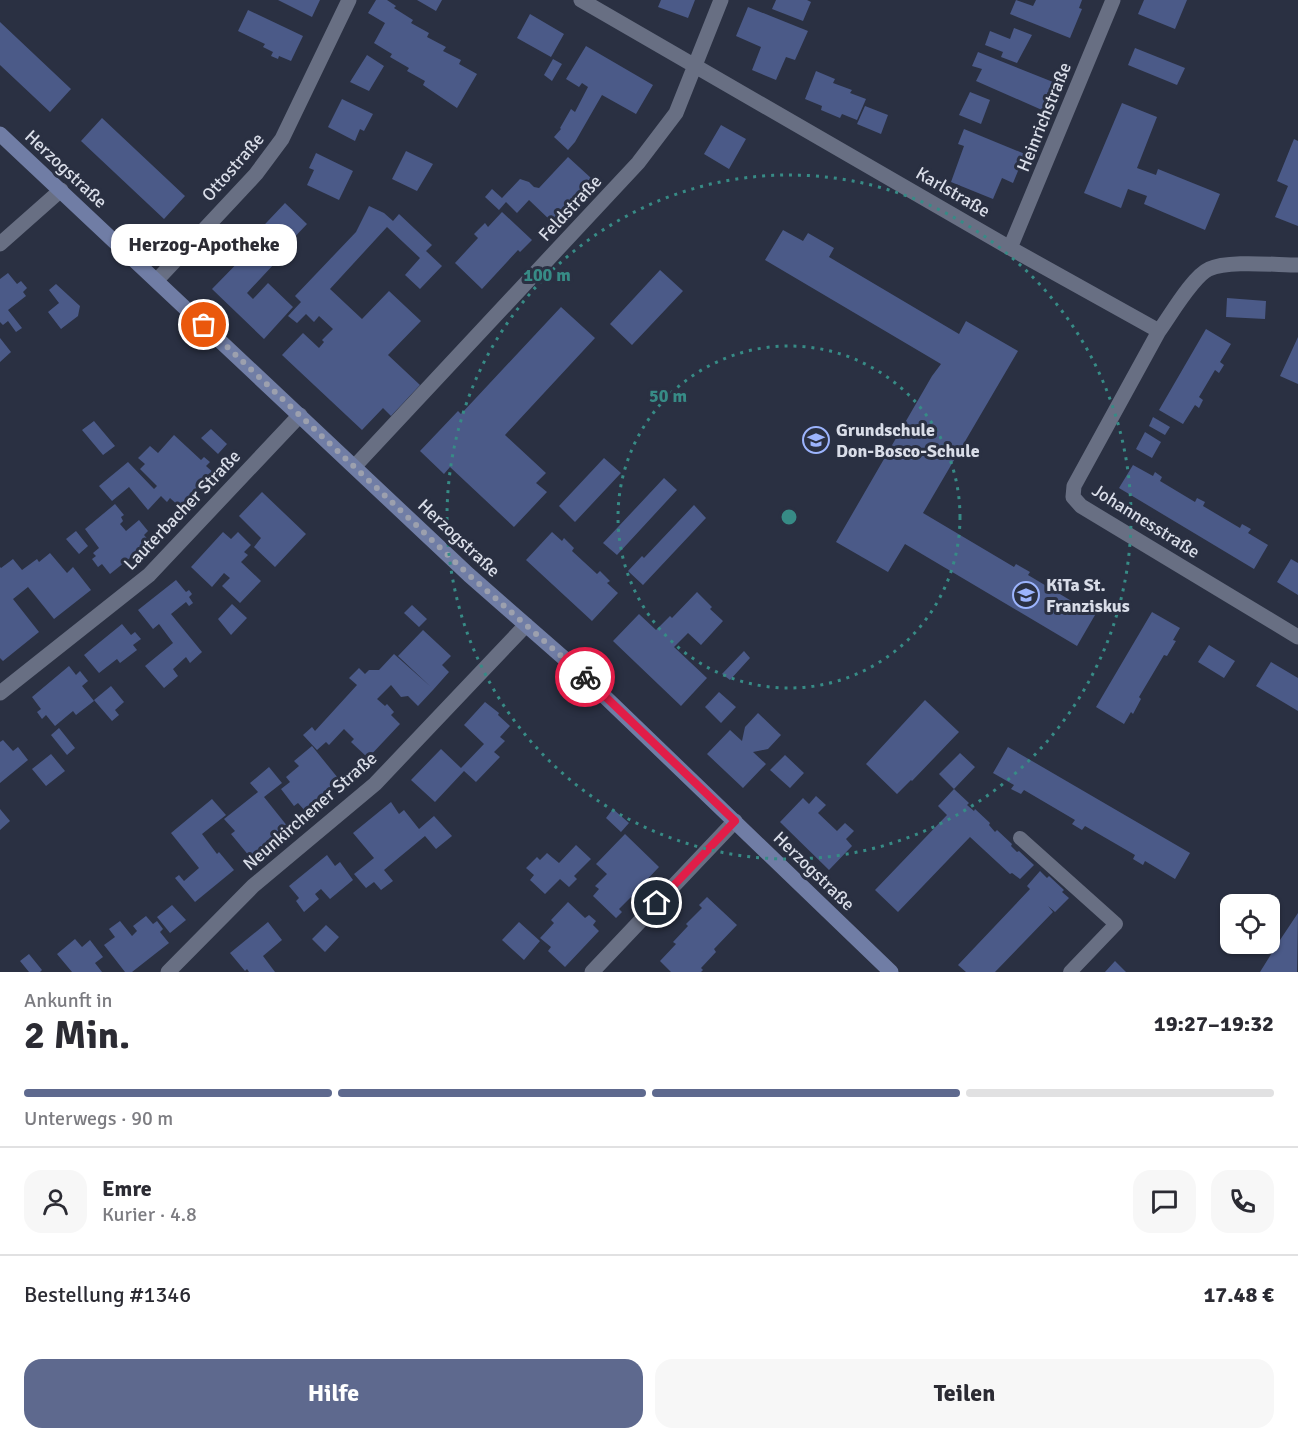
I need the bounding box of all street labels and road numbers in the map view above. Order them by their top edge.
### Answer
street label: Heinrichstraße [1012,59,1076,175]
street label: Herzogstraße [20,125,112,213]
street label: Ottostraße [197,128,269,206]
street label: Karlstraße [912,162,994,222]
street label: Feldstraße [534,170,606,246]
street label: Lauterbacher Straße [119,445,245,575]
street label: Johannesstraße [1088,479,1204,563]
street label: Herzogstraße [413,494,505,582]
street label: Neunkirchener Straße [239,747,381,875]
street label: Herzogstraße [769,827,859,915]

